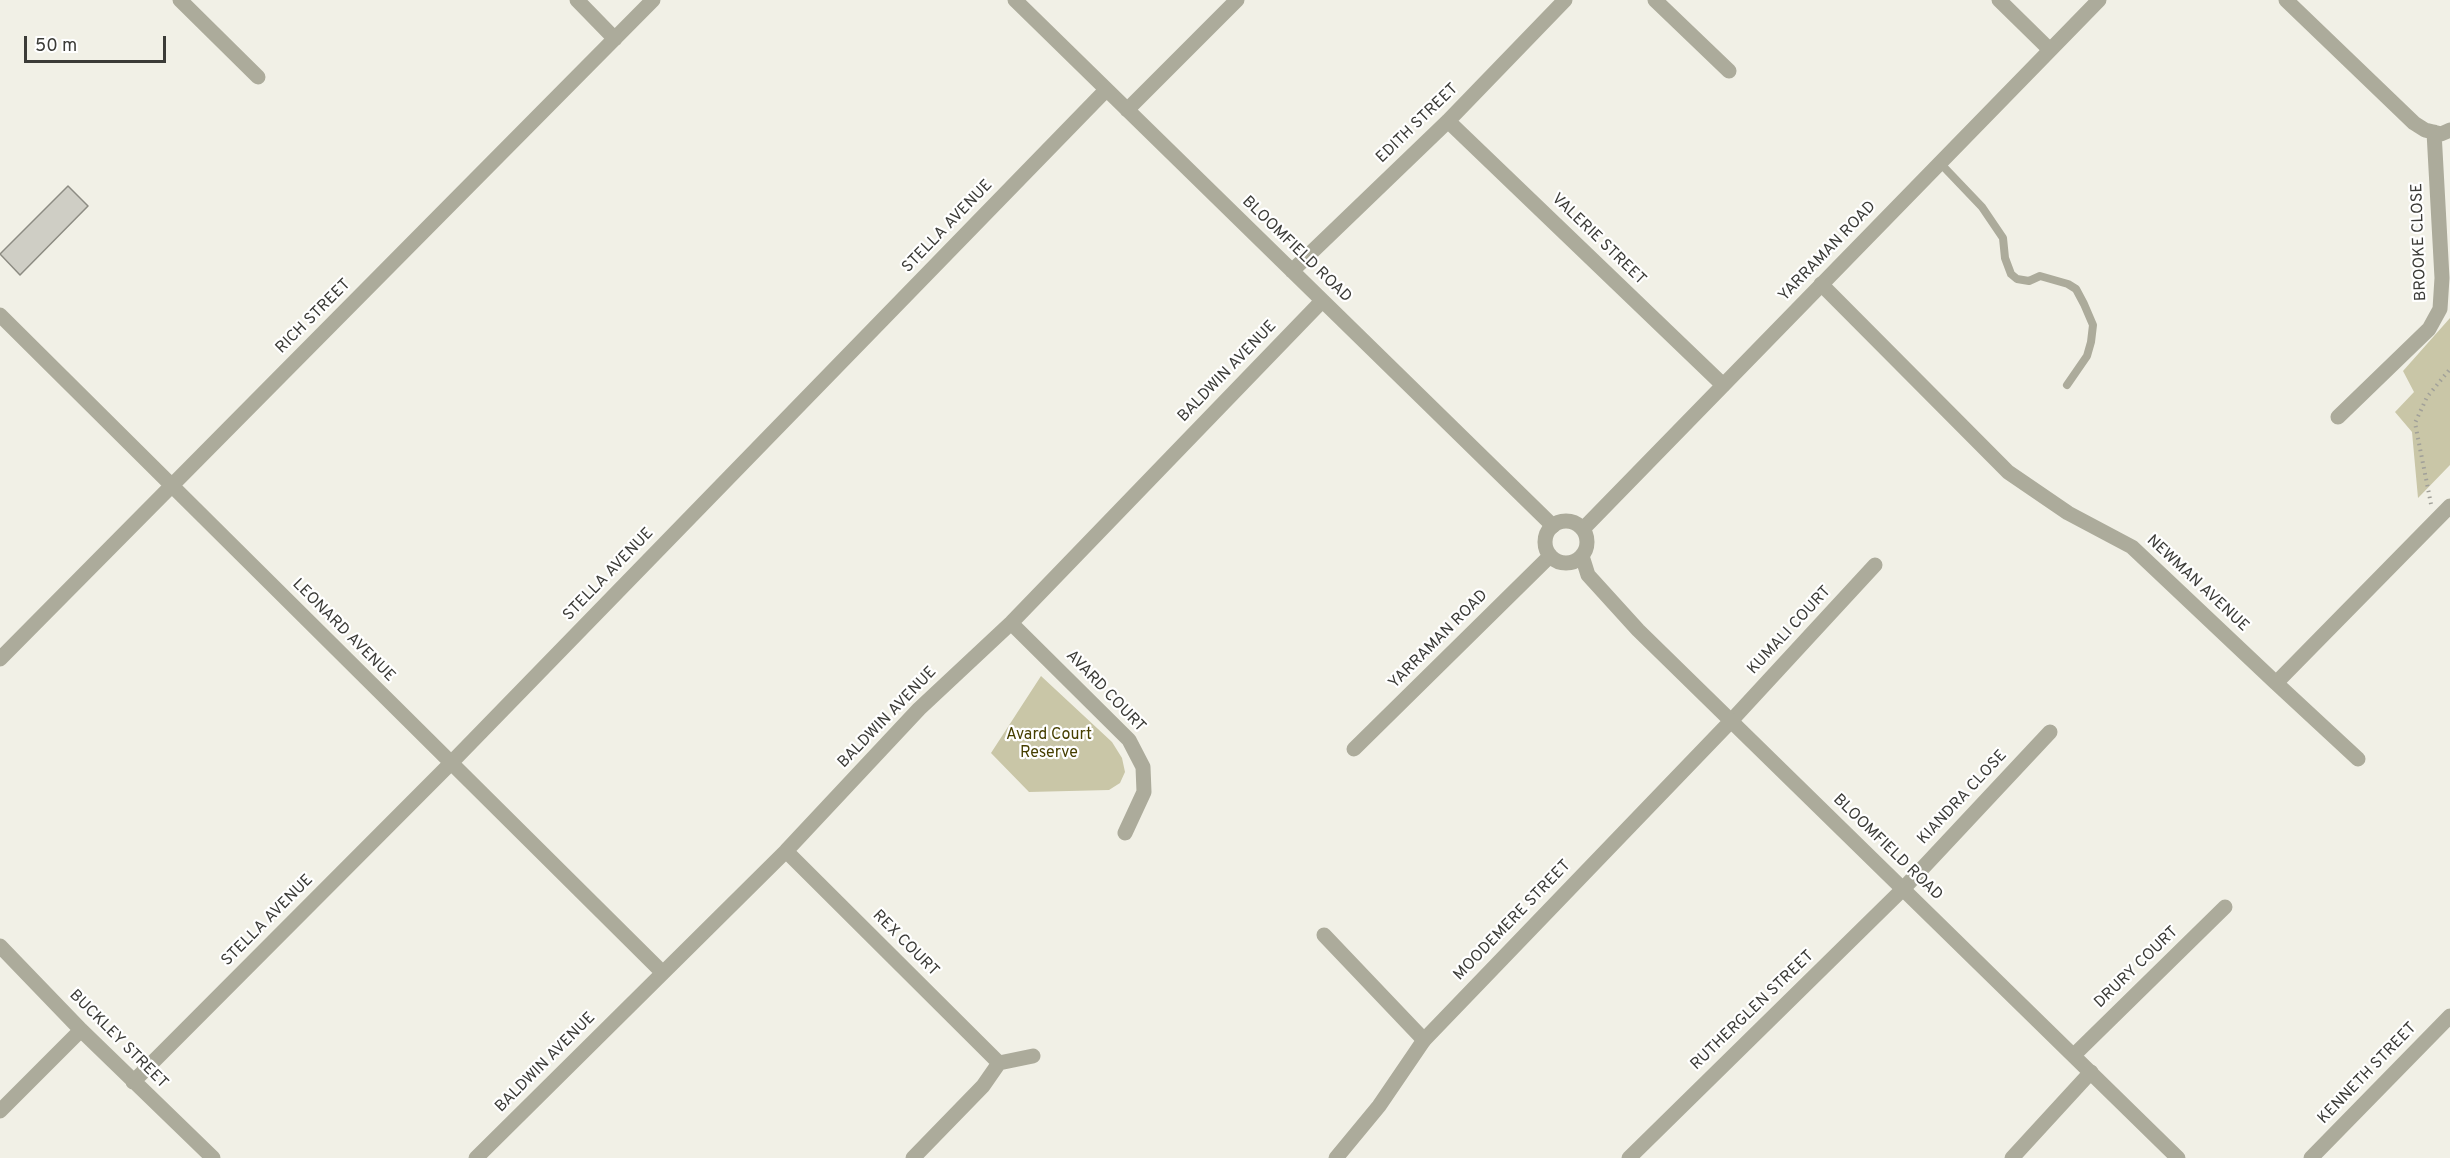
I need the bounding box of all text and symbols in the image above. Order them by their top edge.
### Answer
scale bar [27,24,170,62]
text: 50 m [35,35,77,58]
street label: EDITH STREET [1373,80,1463,168]
street label: STELLA AVENUE [899,177,997,277]
street label: BROOKE CLOSE [2408,183,2432,301]
street label: VALERIE STREET [1547,190,1649,290]
street label: BLOOMFIELD ROAD [1237,193,1355,307]
street label: YARRAMAN ROAD [1775,198,1881,306]
street label: RICH STREET [273,276,355,358]
street label: BALDWIN AVENUE [1175,317,1281,427]
street label: STELLA AVENUE [560,525,658,625]
street label: NEWMAN AVENUE [2142,532,2252,636]
street label: LEONARD AVENUE [288,576,398,686]
street label: KUMALI COURT [1744,583,1836,679]
street label: YARRAMAN ROAD [1386,587,1492,693]
street label: AVARD COURT [1061,647,1149,737]
street label: BALDWIN AVENUE [835,663,941,773]
park label: Avard Court Reserve [1006,726,1092,764]
street label: KIANDRA CLOSE [1914,747,2012,849]
street label: BLOOMFIELD ROAD [1828,791,1946,905]
street label: MOODEMERE STREET [1450,857,1576,985]
street label: STELLA AVENUE [218,871,318,971]
street label: REX COURT [868,907,942,981]
street label: DRURY COURT [2091,923,2183,1013]
street label: RUTHERGLEN STREET [1687,947,1819,1075]
street label: BUCKLEY STREET [65,987,171,1093]
street label: BALDWIN AVENUE [492,1009,600,1117]
street label: KENNETH STREET [2315,1019,2421,1129]

